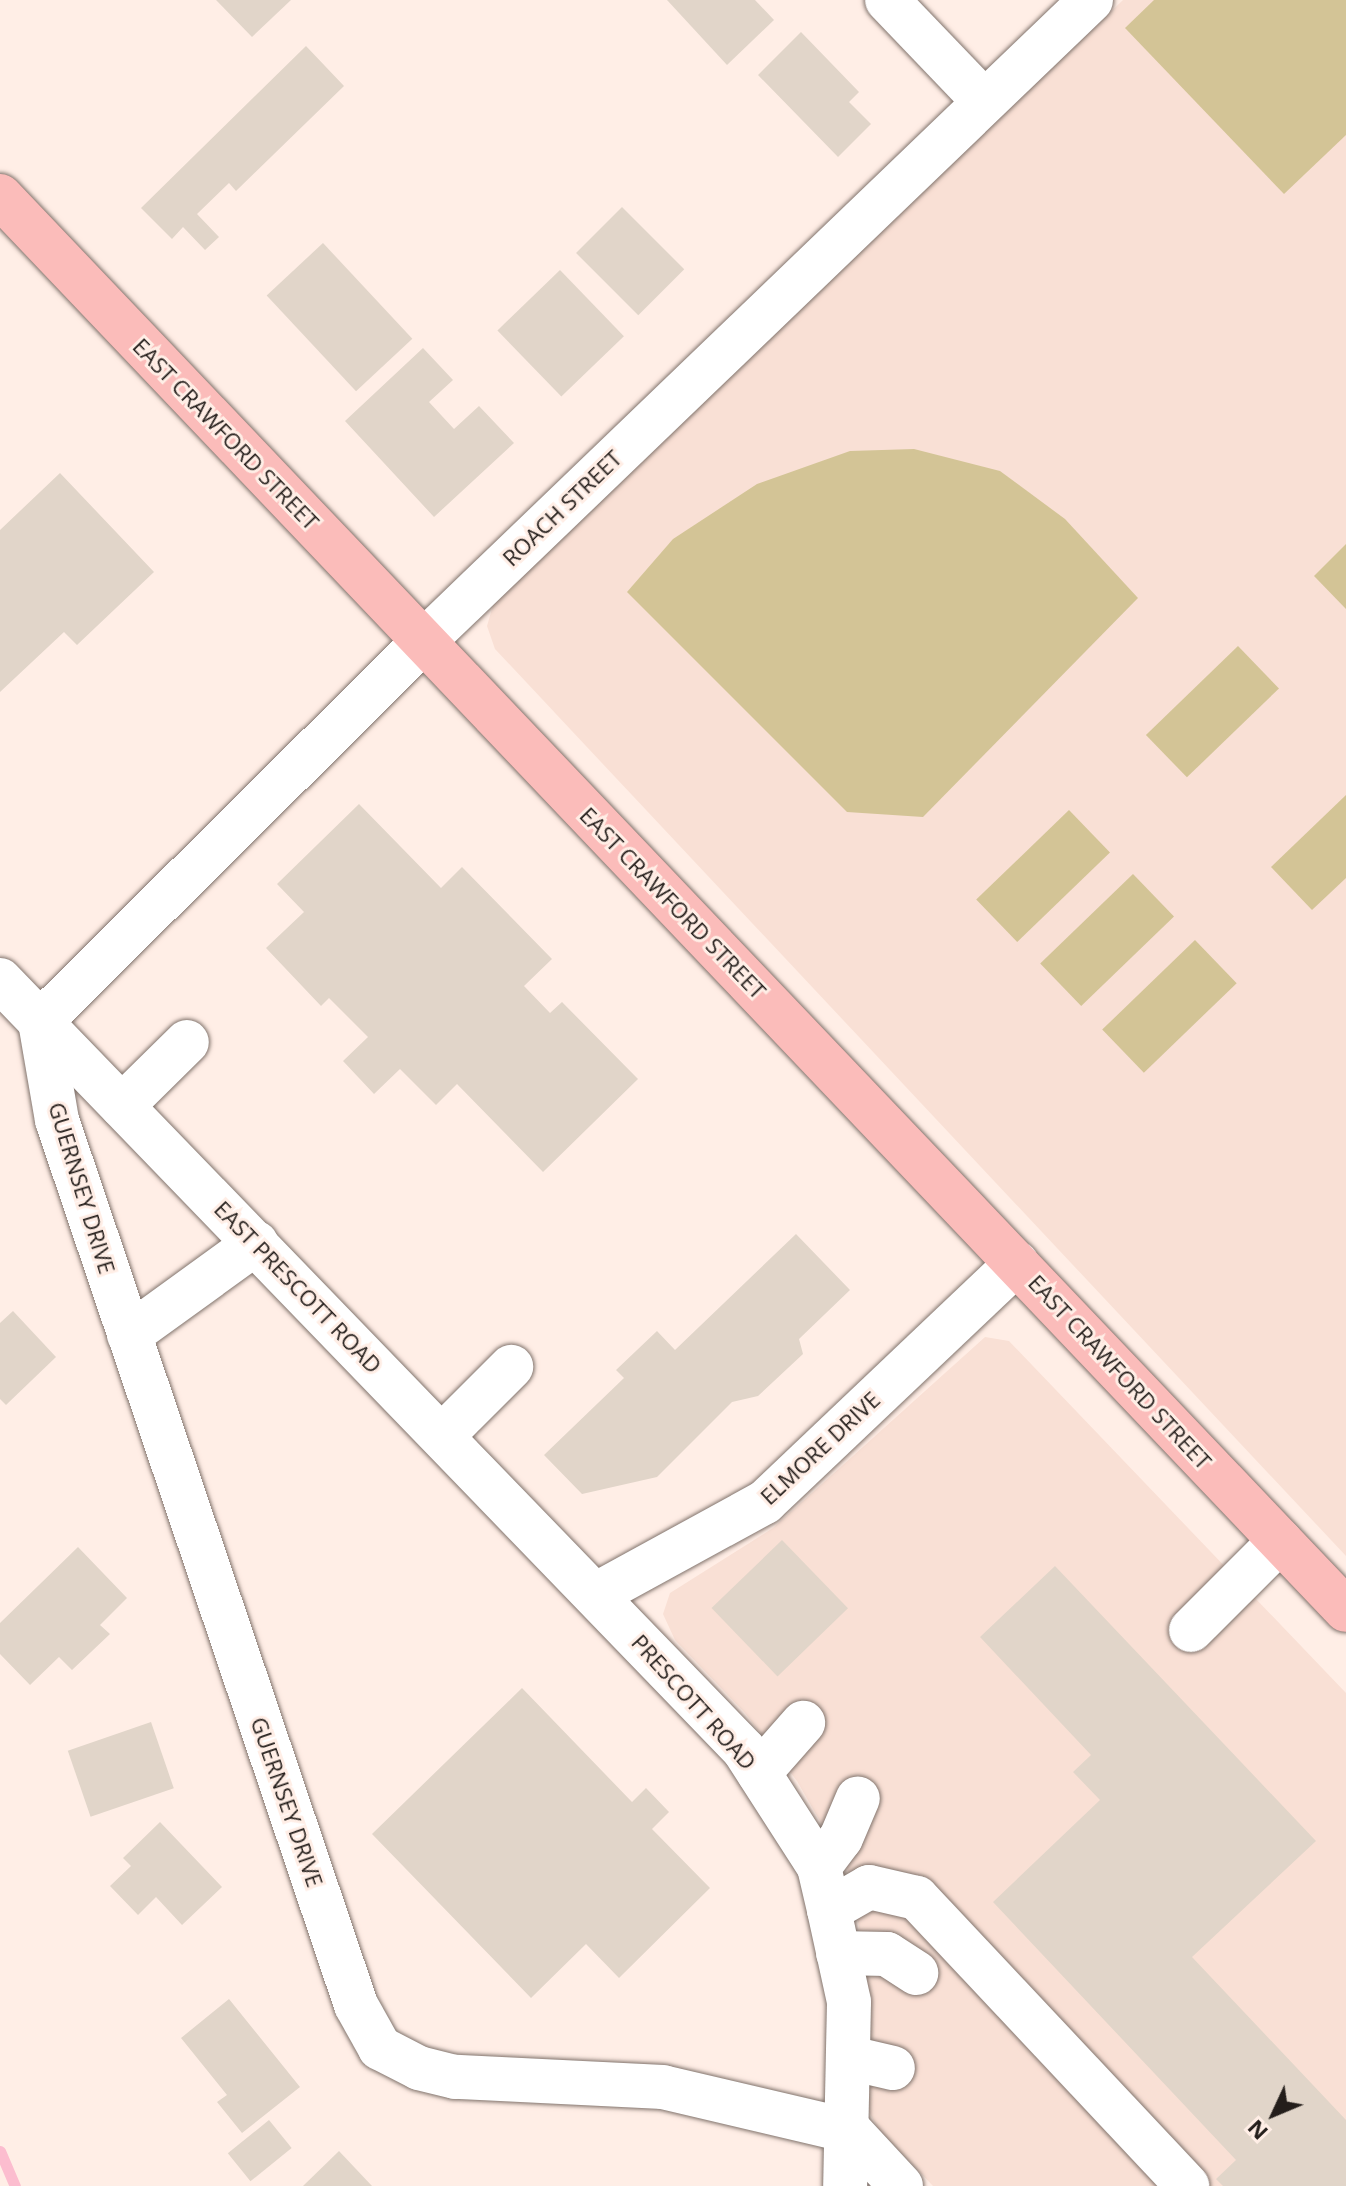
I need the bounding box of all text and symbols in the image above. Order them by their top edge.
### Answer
street label: EAST CRAWFORD STREET [128,333,324,535]
street label: ROACH STREET [497,445,627,571]
street label: EAST CRAWFORD STREET [575,802,771,1004]
street label: GUERNSEY DRIVE [43,1099,121,1277]
street label: EAST PRESCOTT ROAD [209,1196,387,1378]
street label: EAST CRAWFORD STREET [1023,1269,1217,1475]
street label: ELMORE DRIVE [755,1386,885,1510]
street label: PRESCOTT ROAD [626,1629,762,1775]
street label: GUERNSEY DRIVE [246,1714,328,1890]
north arrow [1234,2074,1314,2154]
text: N [1240,2114,1274,2148]

